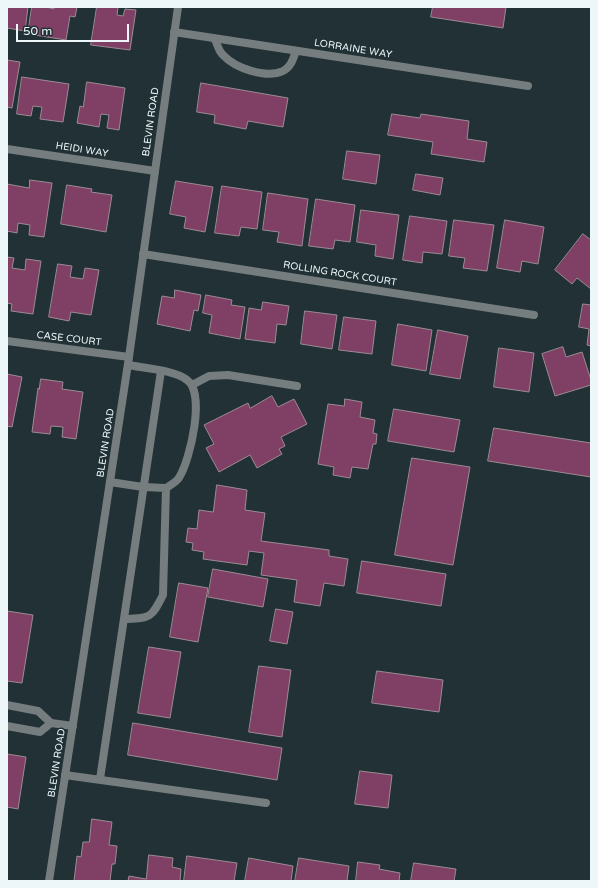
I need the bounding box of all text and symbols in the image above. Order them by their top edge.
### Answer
scale bar [18,16,131,42]
text: 50 m [23,24,52,38]
street label: LORRAINE WAY [313,37,393,61]
street label: BLEVIN ROAD [140,87,162,157]
street label: HEIDI WAY [55,140,109,160]
street label: ROLLING ROCK COURT [282,259,398,289]
street label: CASE COURT [36,329,102,349]
street label: BLEVIN ROAD [95,408,117,478]
street label: BLEVIN ROAD [46,728,68,798]

